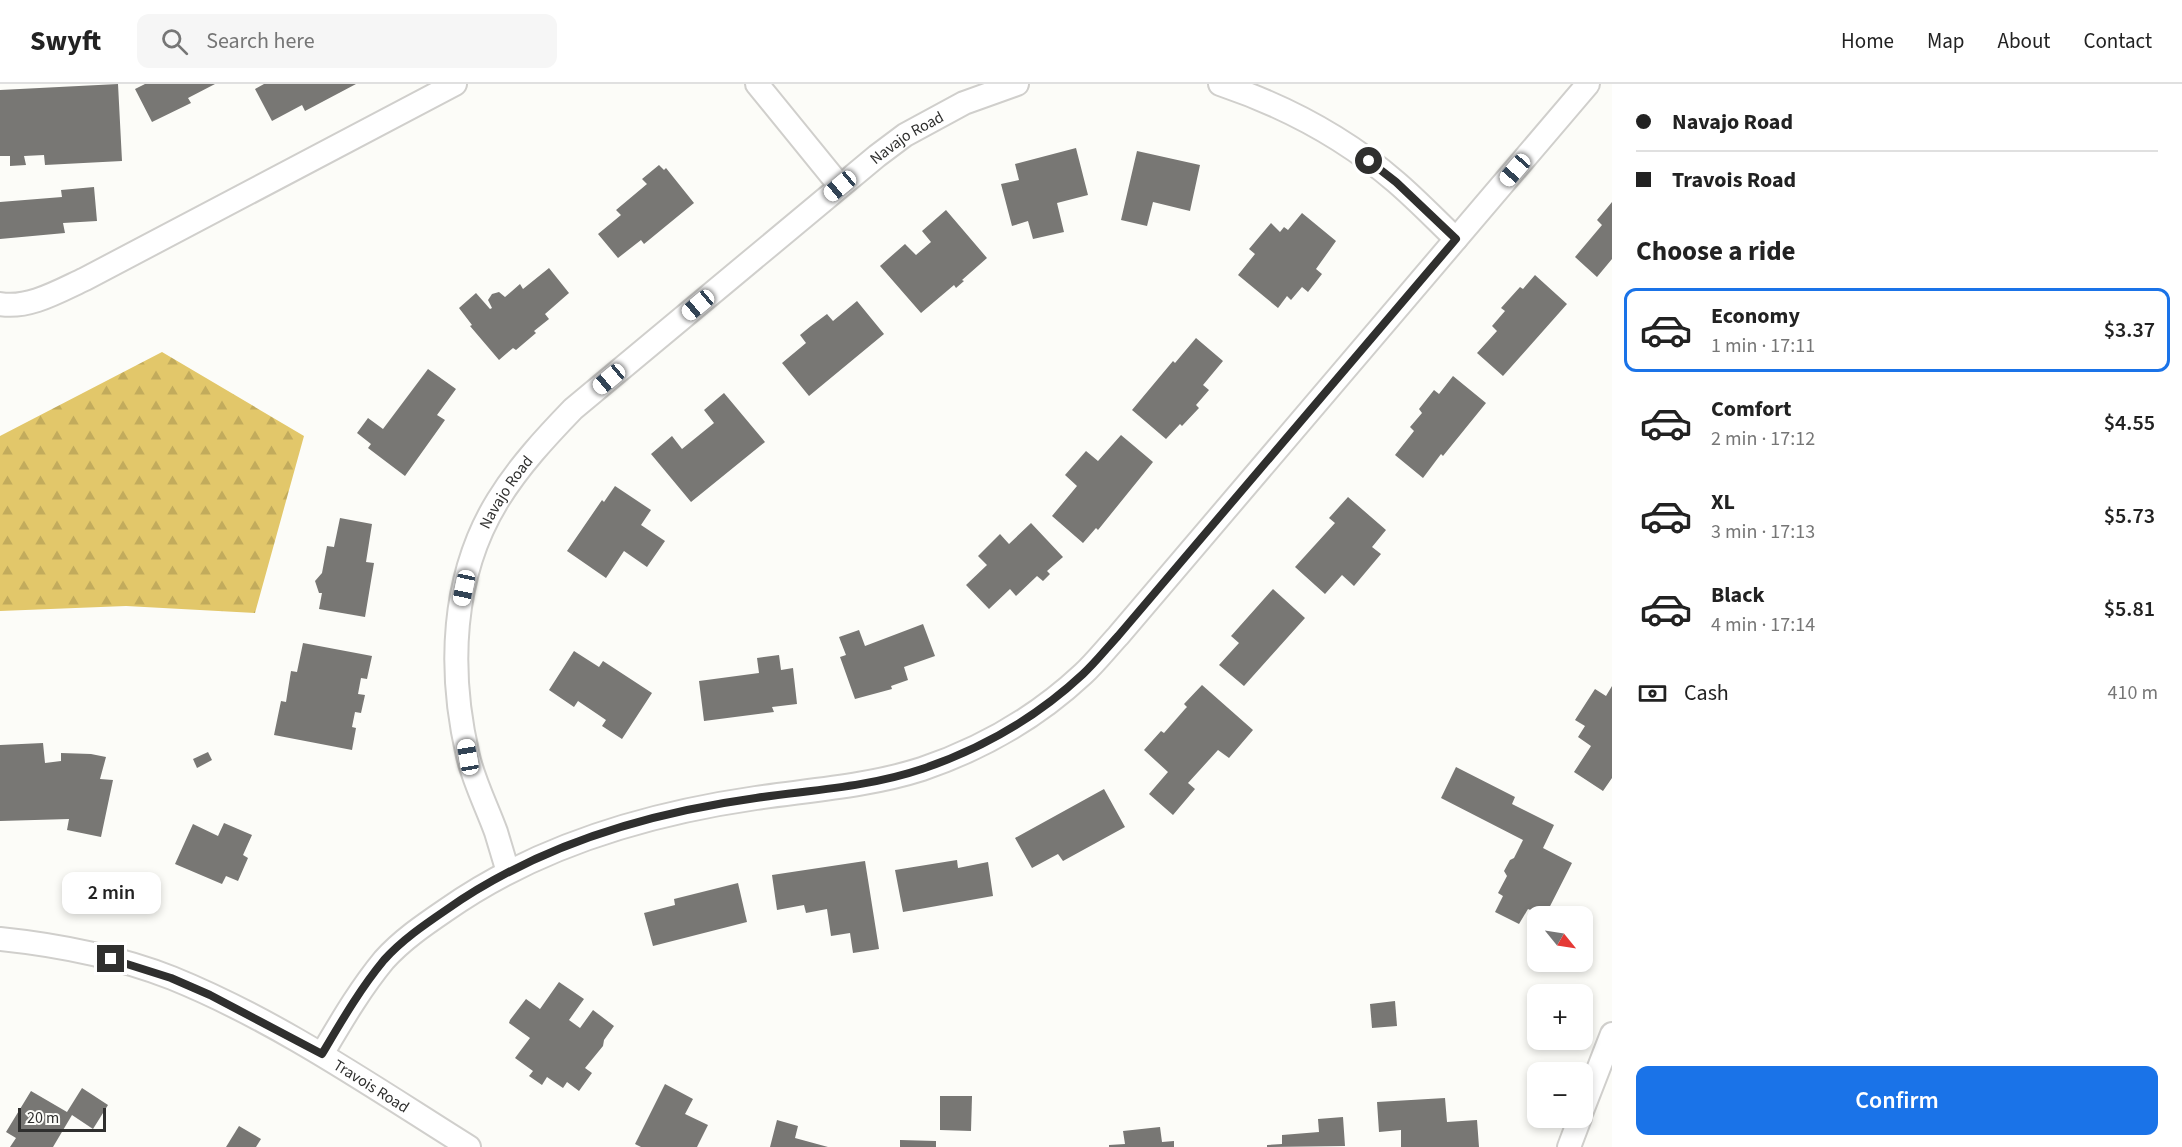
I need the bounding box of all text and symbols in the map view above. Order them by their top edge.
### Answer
search box [137,14,557,68]
text: Swyft [30,21,101,61]
icon: search [158,25,191,58]
text: Search here [206,25,315,57]
text: Home [1841,26,1894,56]
text: Map [1927,26,1965,56]
text: About [1998,26,2050,56]
text: Contact [2083,26,2152,56]
street label: Navajo Road [865,106,948,170]
text: Navajo Road [1672,106,1793,138]
route start [1355,147,1382,174]
car [1496,151,1534,189]
text: Travois Road [1672,164,1796,196]
car [820,168,860,204]
text: Choose a ride [1636,232,1796,271]
car [678,287,718,323]
text: Economy [1711,300,1800,332]
icon: car [1639,303,1693,357]
text: $3.37 [2104,314,2155,346]
text: 1 min · 17:11 [1711,332,1815,360]
car [589,361,629,397]
text: Comfort [1711,393,1792,425]
icon: car [1639,396,1693,450]
text: $4.55 [2104,407,2155,439]
text: 2 min · 17:12 [1711,425,1815,453]
street label: Navajo Road [474,451,538,533]
text: XL [1711,486,1735,518]
icon: car [1639,489,1693,543]
text: $5.73 [2104,500,2155,532]
text: 3 min · 17:13 [1711,518,1815,546]
car [451,569,477,607]
text: Black [1711,579,1765,611]
icon: car [1639,582,1693,636]
text: $5.81 [2104,593,2155,625]
text: 4 min · 17:14 [1711,611,1815,639]
icon: cash [1636,677,1669,710]
text: Cash [1684,677,1729,709]
text: 410 m [2108,679,2158,707]
car [456,738,480,776]
callout: 2 min [62,872,160,914]
text: 2 min [88,879,135,907]
north arrow [1527,906,1593,972]
map controls [1527,906,1593,1128]
route end [97,945,124,972]
button: + [1527,984,1593,1050]
street label: Travois Road [329,1054,413,1118]
button: − [1527,1062,1593,1128]
button: Confirm [1636,1066,2158,1135]
scale bar [18,1105,106,1132]
text: 20 m [27,1107,59,1129]

